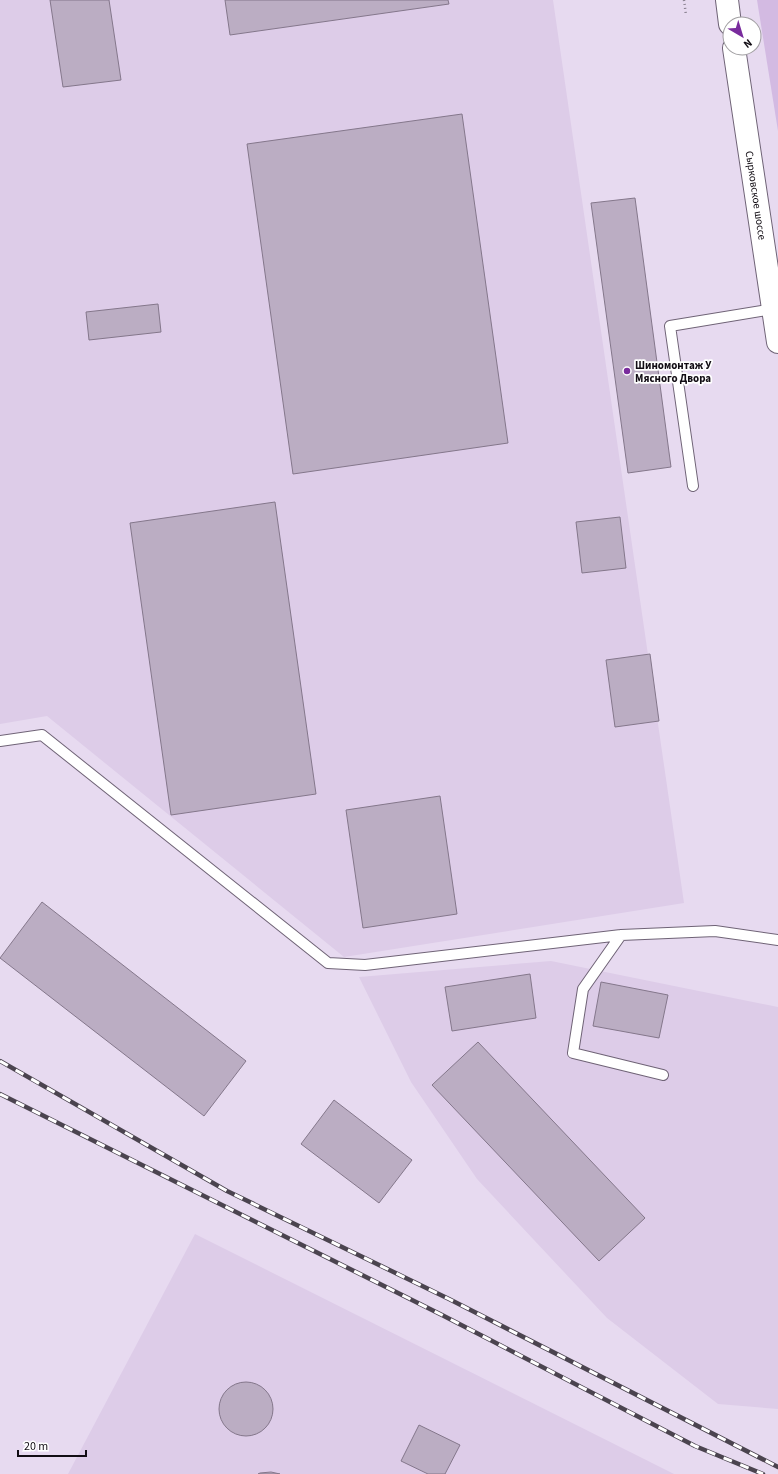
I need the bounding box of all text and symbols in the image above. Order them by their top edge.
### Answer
north arrow [722,16,762,56]
text: N [740,35,755,52]
street label: Сырковское шоссе [741,150,770,242]
place label: Шиномонтаж У Мясного Двора [635,358,712,386]
marker: Шиномонтаж У Мясного Двора [622,366,632,376]
scale bar [18,1432,86,1458]
text: 20 m [24,1438,48,1455]

